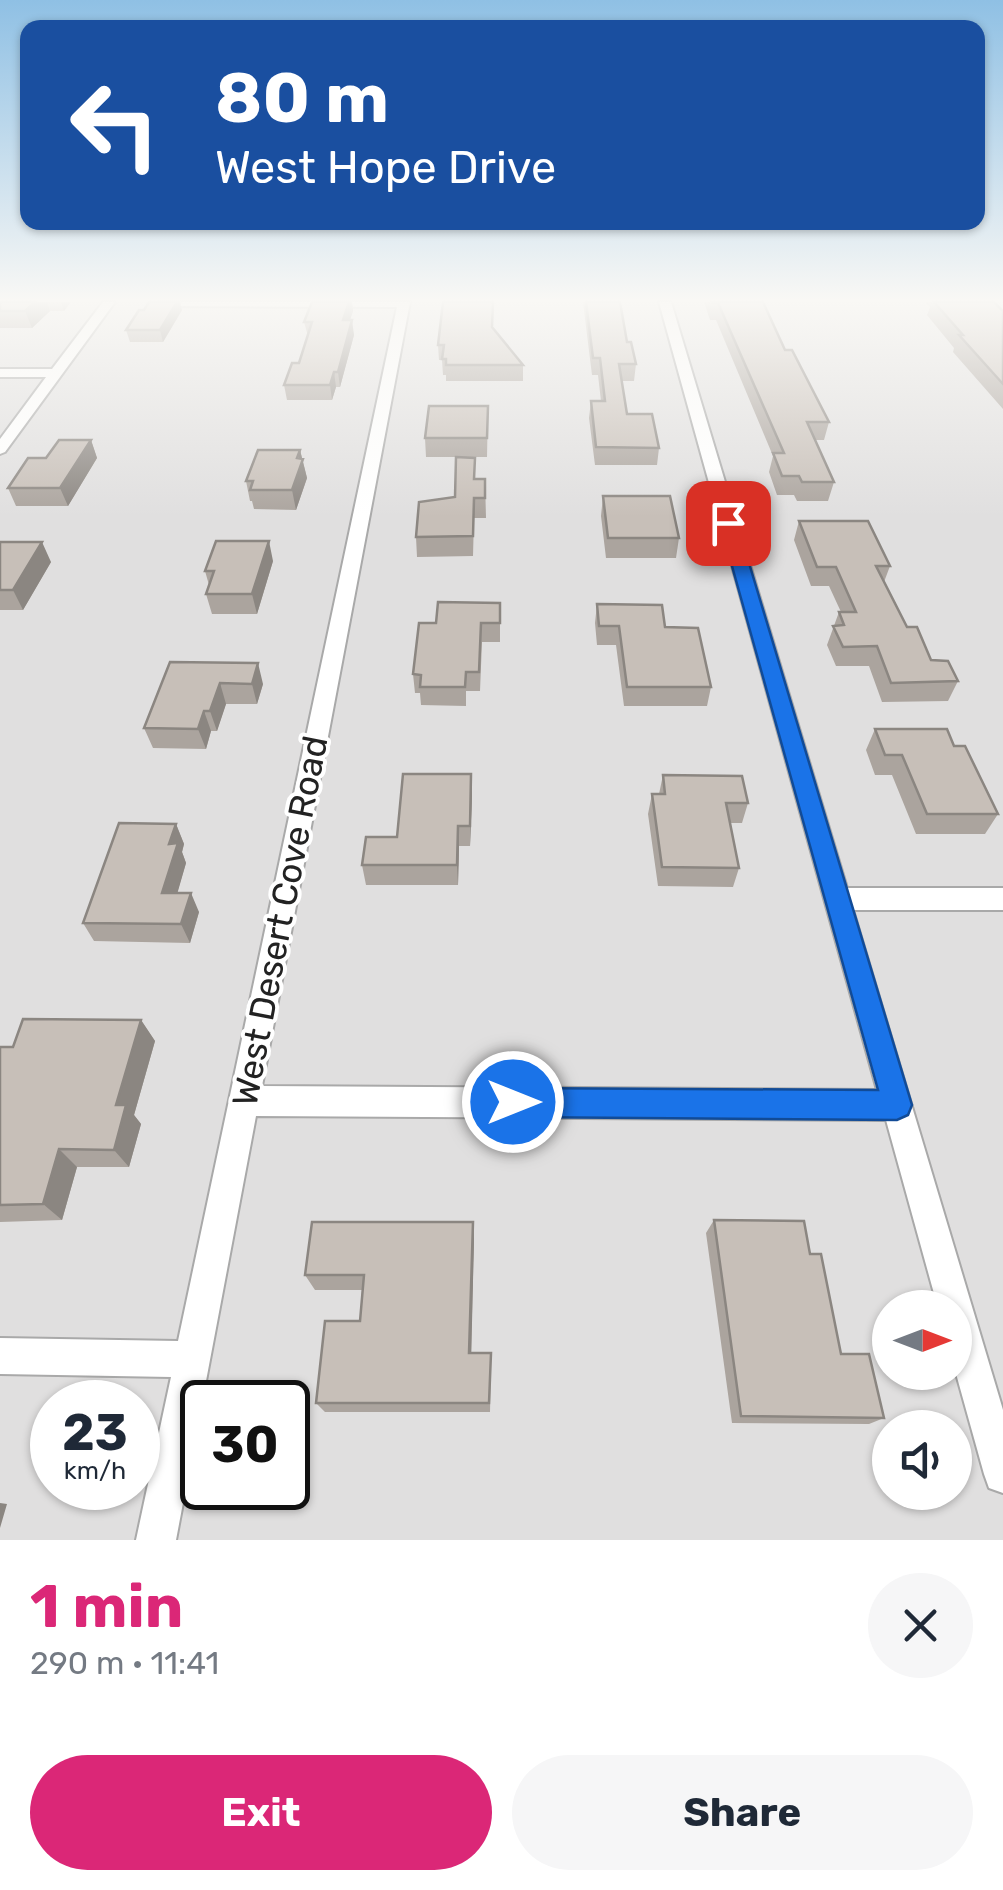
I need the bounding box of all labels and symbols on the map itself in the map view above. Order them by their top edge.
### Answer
pin [686,481,771,566]
street label: West Desert Cove Road [223,732,337,1110]
position arrow [461,1050,565,1154]
north arrow [872,1290,972,1390]
speed limit sign: 30 [180,1380,310,1510]

